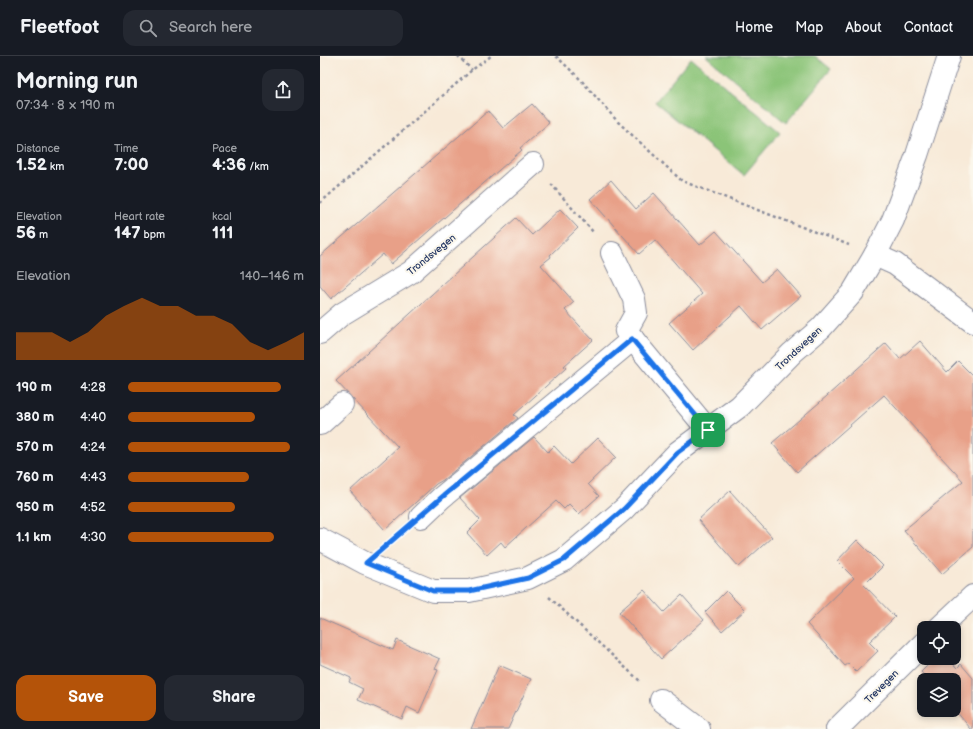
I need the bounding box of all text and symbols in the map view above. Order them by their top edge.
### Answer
search box [123,10,403,46]
text: Fleetfoot [20,16,99,39]
icon: search [137,17,159,39]
text: Search here [169,18,252,37]
text: Home [735,19,773,36]
text: Map [795,19,823,36]
text: About [845,19,882,36]
text: Contact [904,19,953,36]
text: Morning run [16,68,138,95]
button: share [262,69,304,111]
text: 07:34 · 8 × 190 m [16,97,115,113]
text: Distance [16,142,60,155]
text: Time [114,142,138,155]
text: Pace [212,142,237,155]
text: 1.52 [16,155,47,175]
text: 7:00 [114,155,149,175]
text: 4:36 [212,155,246,175]
text: km [47,160,64,173]
text: /km [246,160,269,173]
text: Elevation [16,210,62,223]
text: Heart rate [114,210,165,223]
text: kcal [212,210,232,223]
text: 56 [16,223,36,243]
text: 147 [114,223,141,243]
text: 111 [212,223,233,243]
text: m [36,228,48,241]
text: bpm [141,228,165,241]
street label: Trondsvegen [405,231,459,278]
text: Elevation [16,268,70,284]
text: 140–146 m [240,268,304,284]
street label: Trondsvegen [773,324,825,373]
text: 190 m [16,379,52,395]
text: 4:28 [80,379,106,395]
text: 380 m [16,409,54,425]
text: 4:40 [80,409,106,425]
pin [691,413,725,447]
icon: arrive [697,419,719,441]
text: 570 m [16,439,53,455]
text: 4:24 [80,439,106,455]
text: 760 m [16,469,54,485]
text: 4:43 [80,469,106,485]
text: 950 m [16,499,54,515]
text: 4:52 [80,499,106,515]
text: 1.1 km [16,529,51,545]
text: 4:30 [80,529,106,545]
map controls [917,621,961,717]
button: locate [917,621,961,665]
street label: Trevegen [862,667,901,706]
button: layers [917,673,961,717]
button: Save [16,675,156,721]
button: Share [164,675,304,721]

